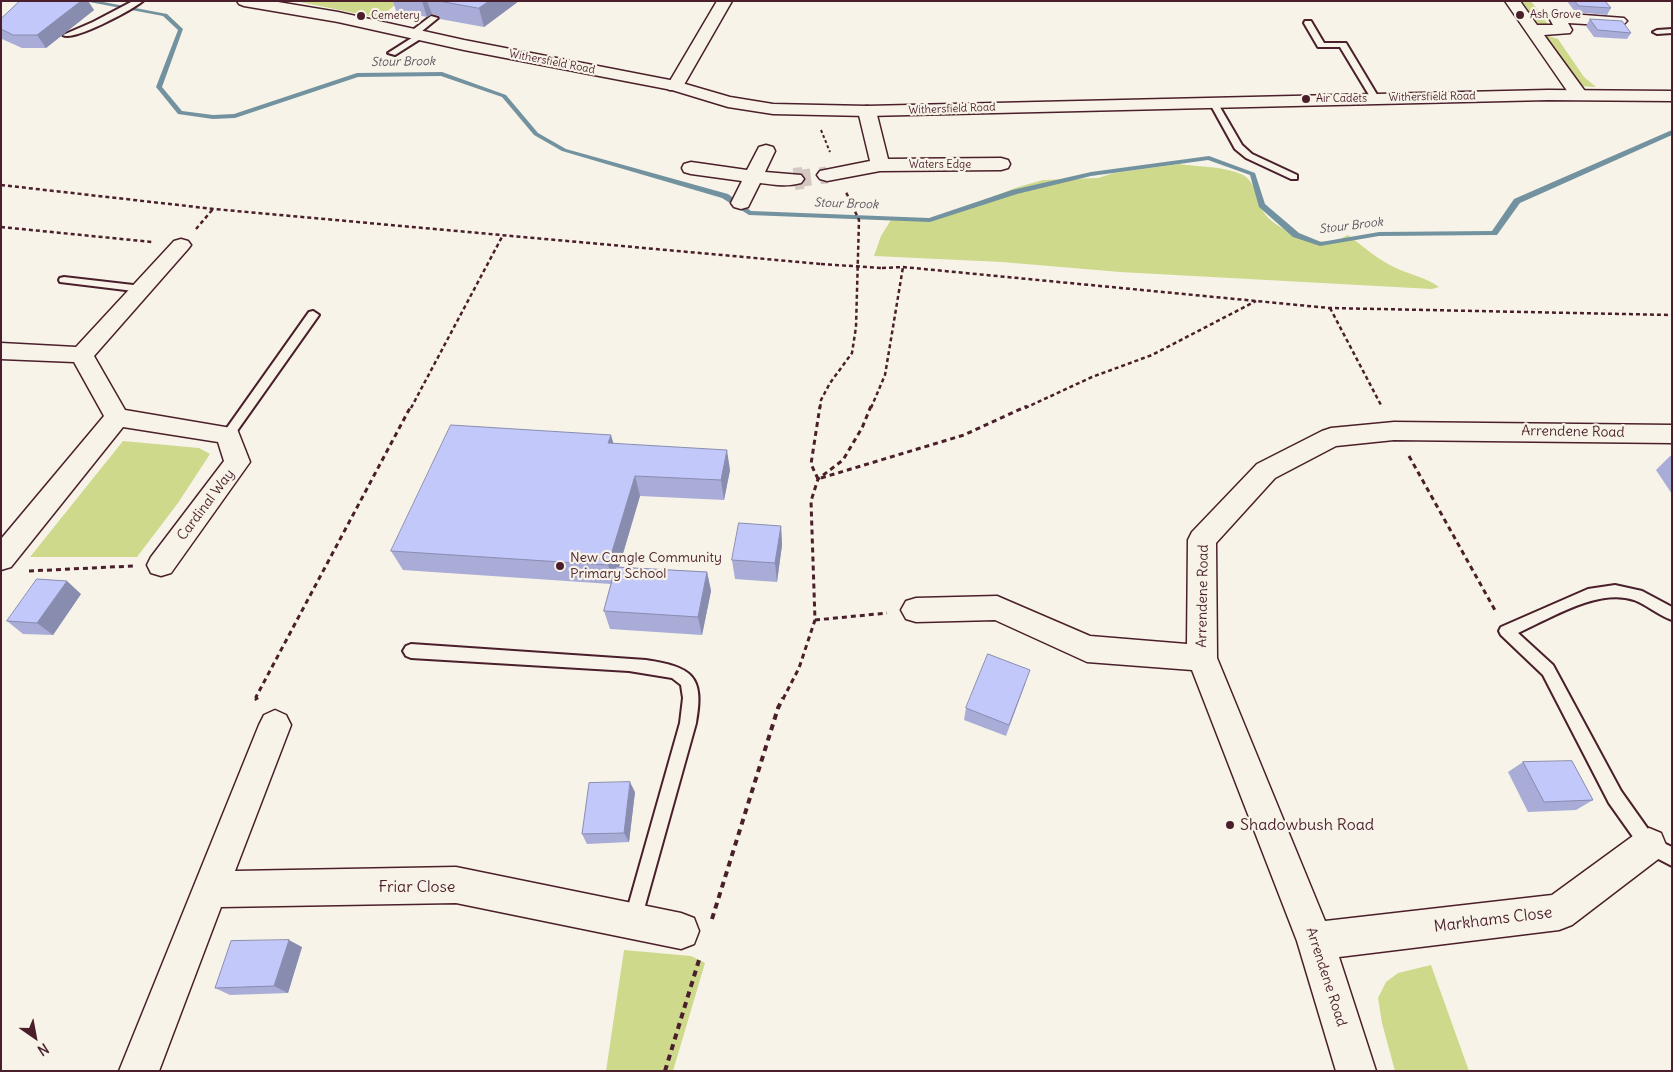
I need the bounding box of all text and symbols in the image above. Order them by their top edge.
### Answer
place label: Ash Grove [1530,8,1581,22]
place label: Cemetery [371,9,420,23]
marker: Ash Grove [1514,9,1526,21]
marker: Cemetery [355,10,367,22]
street label: Withersfield Road [508,47,596,77]
water label: Stour Brook [371,54,435,70]
street label: Withersfield Road [1388,90,1476,104]
place label: Air Cadets [1316,92,1367,106]
marker: Air Cadets [1300,93,1312,105]
street label: Withersfield Road [908,101,996,117]
street label: Waters Edge [909,158,971,172]
water label: Stour Brook [814,196,878,212]
water label: Stour Brook [1318,215,1384,237]
street label: Arrendene Road [1521,423,1625,441]
street label: Cardinal Way [174,466,238,544]
street label: Arrendene Road [1194,544,1212,648]
place label: New Cangle Community Primary School [570,550,722,582]
marker: New Cangle Community Primary School [554,560,566,572]
place label: Shadowbush Road [1240,815,1374,835]
marker: Shadowbush Road [1224,819,1236,831]
street label: Friar Close [379,877,455,897]
street label: Markhams Close [1433,903,1553,937]
street label: Arrendene Road [1302,925,1350,1029]
north arrow [10,1012,60,1062]
text: N [34,1039,52,1060]

